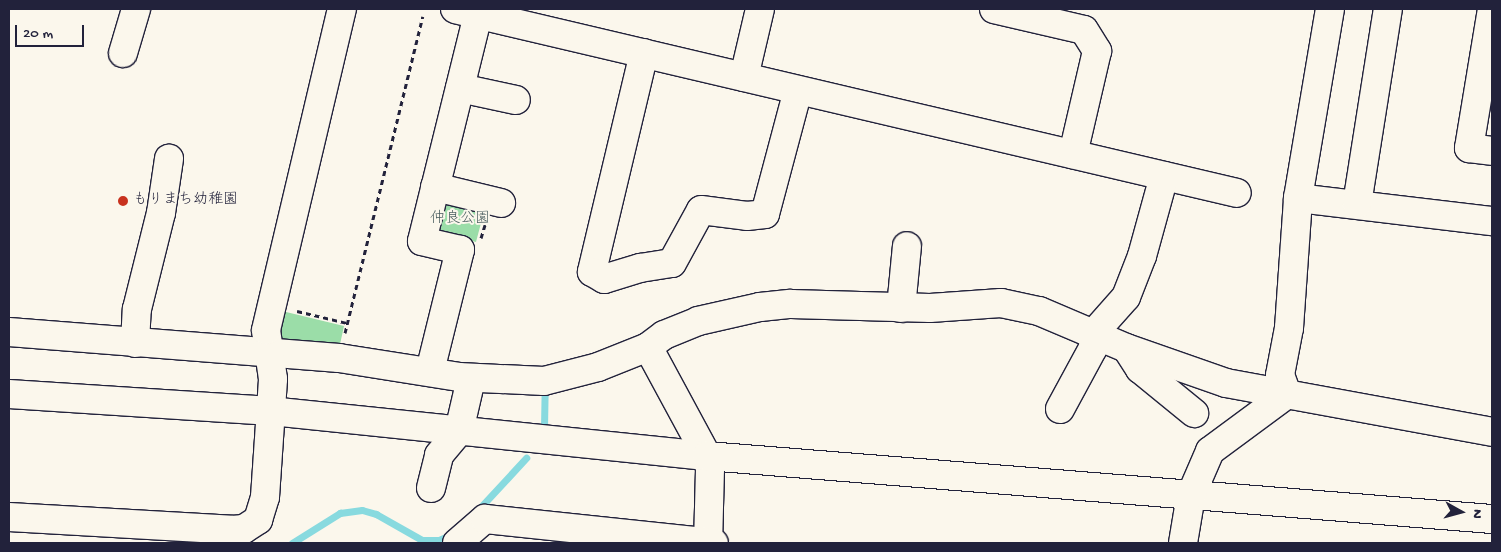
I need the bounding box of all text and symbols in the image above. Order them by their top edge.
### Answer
scale bar [18,15,86,47]
text: 20 m [23,25,53,43]
place label: もりまち幼稚園 [133,192,238,210]
marker: もりまち幼稚園 [117,195,129,207]
park label: 仲良公園 [430,211,490,229]
north arrow [1436,487,1486,537]
text: N [1467,508,1485,519]

